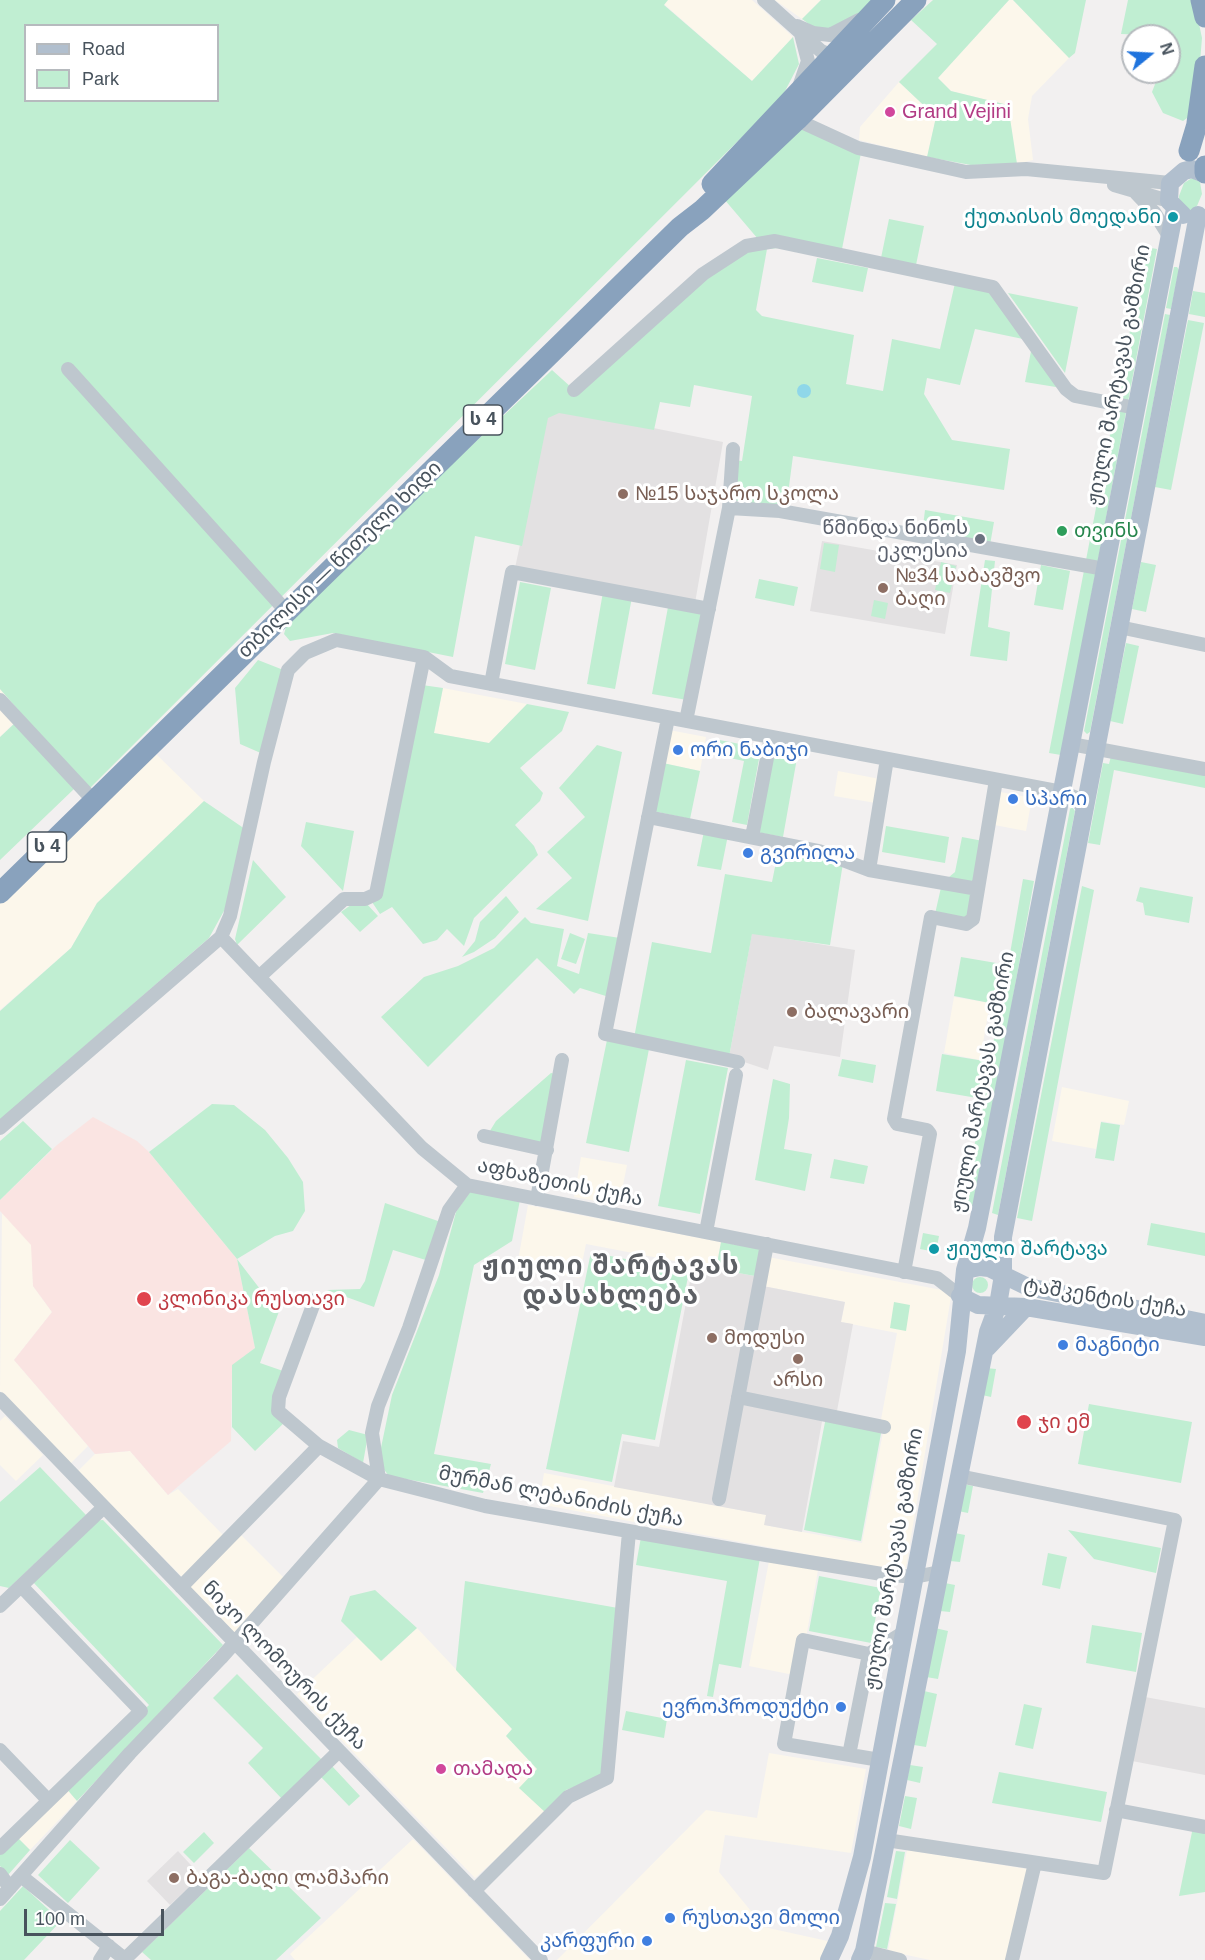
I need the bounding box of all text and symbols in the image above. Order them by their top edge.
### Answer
legend [24,24,219,102]
north arrow [1121,24,1181,84]
text: Road [82,39,125,59]
text: N [1157,41,1177,57]
text: Park [82,69,119,89]
place label: Grand Vejini [902,100,1011,124]
marker: Grand Vejini [883,105,897,119]
place label: ქუთაისის მოედანი [964,205,1161,229]
marker: ქუთაისის მოედანი [1166,210,1180,224]
street label: ჟიული შარტავას გამზირი [1082,242,1156,508]
road number: ს 4 [464,405,502,435]
street label: თბილისი — წითელი ხიდი [233,456,447,664]
place label: №15 საჯარო სკოლა [635,482,839,506]
marker: №15 საჯარო სკოლა [616,487,630,501]
place label: წმინდა ნინოს ეკლესია [822,516,968,563]
place label: თვინს [1074,519,1139,543]
marker: თვინს [1055,524,1069,538]
marker: წმინდა ნინოს ეკლესია [973,532,987,546]
place label: №34 საბავშვო ბაღი [895,564,1041,611]
marker: №34 საბავშვო ბაღი [876,581,890,595]
place label: ორი ნაბიჯი [690,738,808,762]
marker: ორი ნაბიჯი [671,743,685,757]
place label: სპარი [1025,787,1087,811]
marker: სპარი [1006,792,1020,806]
road number: ს 4 [28,832,66,862]
place label: გვირილა [760,841,855,865]
marker: გვირილა [741,846,755,860]
street label: ჟიული შარტავას გამზირი [946,949,1020,1215]
place label: ბალავარი [804,1000,909,1024]
marker: ბალავარი [785,1005,799,1019]
street label: აფხაზეთის ქუჩა [475,1154,645,1212]
place label: ჟიული შარტავა [946,1237,1108,1261]
marker: ჟიული შარტავა [927,1242,941,1256]
district label: ჟიული შარტავას დასახლება [482,1251,740,1312]
street label: ტაშკენტის ქუჩა [1022,1273,1188,1323]
place label: კლინიკა რუსთავი [158,1287,345,1311]
marker: კლინიკა რუსთავი [135,1290,153,1308]
place label: მოდუსი [724,1326,805,1350]
marker: მოდუსი [705,1331,719,1345]
place label: მაგნიტი [1075,1333,1160,1357]
marker: მაგნიტი [1056,1338,1070,1352]
marker: არსი [791,1352,805,1366]
place label: არსი [773,1368,823,1392]
place label: ჯი ემ [1038,1410,1090,1434]
marker: ჯი ემ [1015,1413,1033,1431]
street label: ჟიული შარტავას გამზირი [859,1426,929,1692]
street label: მურმან ლებანიძის ქუჩა [437,1461,685,1533]
street label: ნიკო ლომოურის ქუჩა [197,1576,371,1756]
place label: ევროპროდუქტი [662,1695,829,1719]
marker: ევროპროდუქტი [834,1700,848,1714]
place label: თამადა [453,1757,533,1781]
marker: თამადა [434,1762,448,1776]
place label: ბაგა-ბაღი ლამპარი [186,1866,389,1890]
marker: ბაგა-ბაღი ლამპარი [167,1871,181,1885]
scale bar [27,1897,166,1935]
place label: რუსთავი მოლი [682,1906,840,1930]
text: 100 m [35,1909,85,1929]
marker: რუსთავი მოლი [663,1911,677,1925]
place label: კარფური [540,1929,635,1953]
marker: კარფური [640,1934,654,1948]

